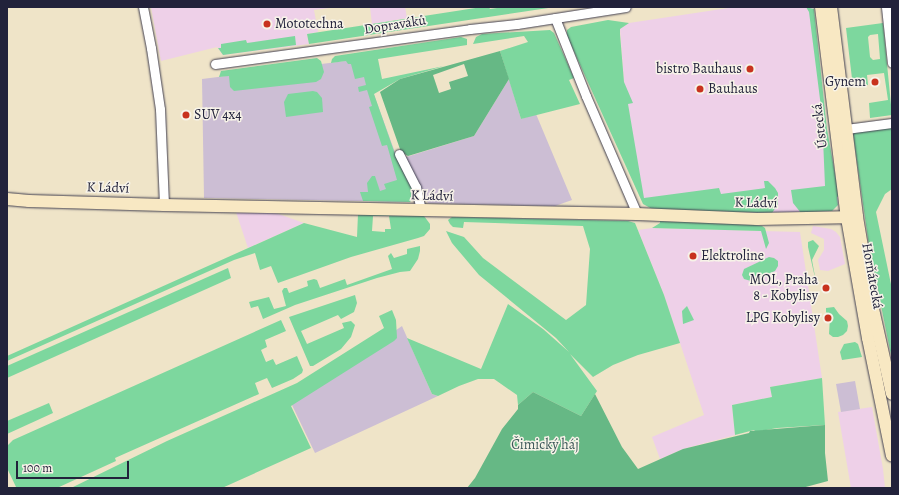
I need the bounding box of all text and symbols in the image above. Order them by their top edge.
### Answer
street label: Dopraváků [363,12,427,38]
place label: Mototechna [275,16,344,32]
marker: Mototechna [262,19,272,29]
place label: bistro Bauhaus [656,61,742,77]
marker: bistro Bauhaus [745,64,755,74]
place label: Gynem [825,74,866,90]
marker: Gynem [869,76,881,88]
place label: Bauhaus [708,81,758,97]
marker: Bauhaus [695,84,705,94]
street label: Ústecká [809,103,831,149]
place label: SUV 4x4 [194,107,242,123]
marker: SUV 4x4 [181,110,191,120]
street label: K Ládví [86,179,130,197]
street label: K Ládví [410,187,454,205]
street label: K Ládví [734,194,778,212]
street label: Horňátecká [858,242,886,310]
place label: Elektroline [701,248,764,264]
marker: Elektroline [688,251,698,261]
place label: MOL, Praha 8 - Kobylisy [749,272,818,304]
marker: MOL, Praha 8 - Kobylisy [821,283,831,293]
place label: LPG Kobylisy [746,310,820,326]
marker: LPG Kobylisy [823,313,833,323]
park label: Čimický háj [511,437,579,453]
scale bar [18,453,131,479]
text: 100 m [23,460,52,476]

